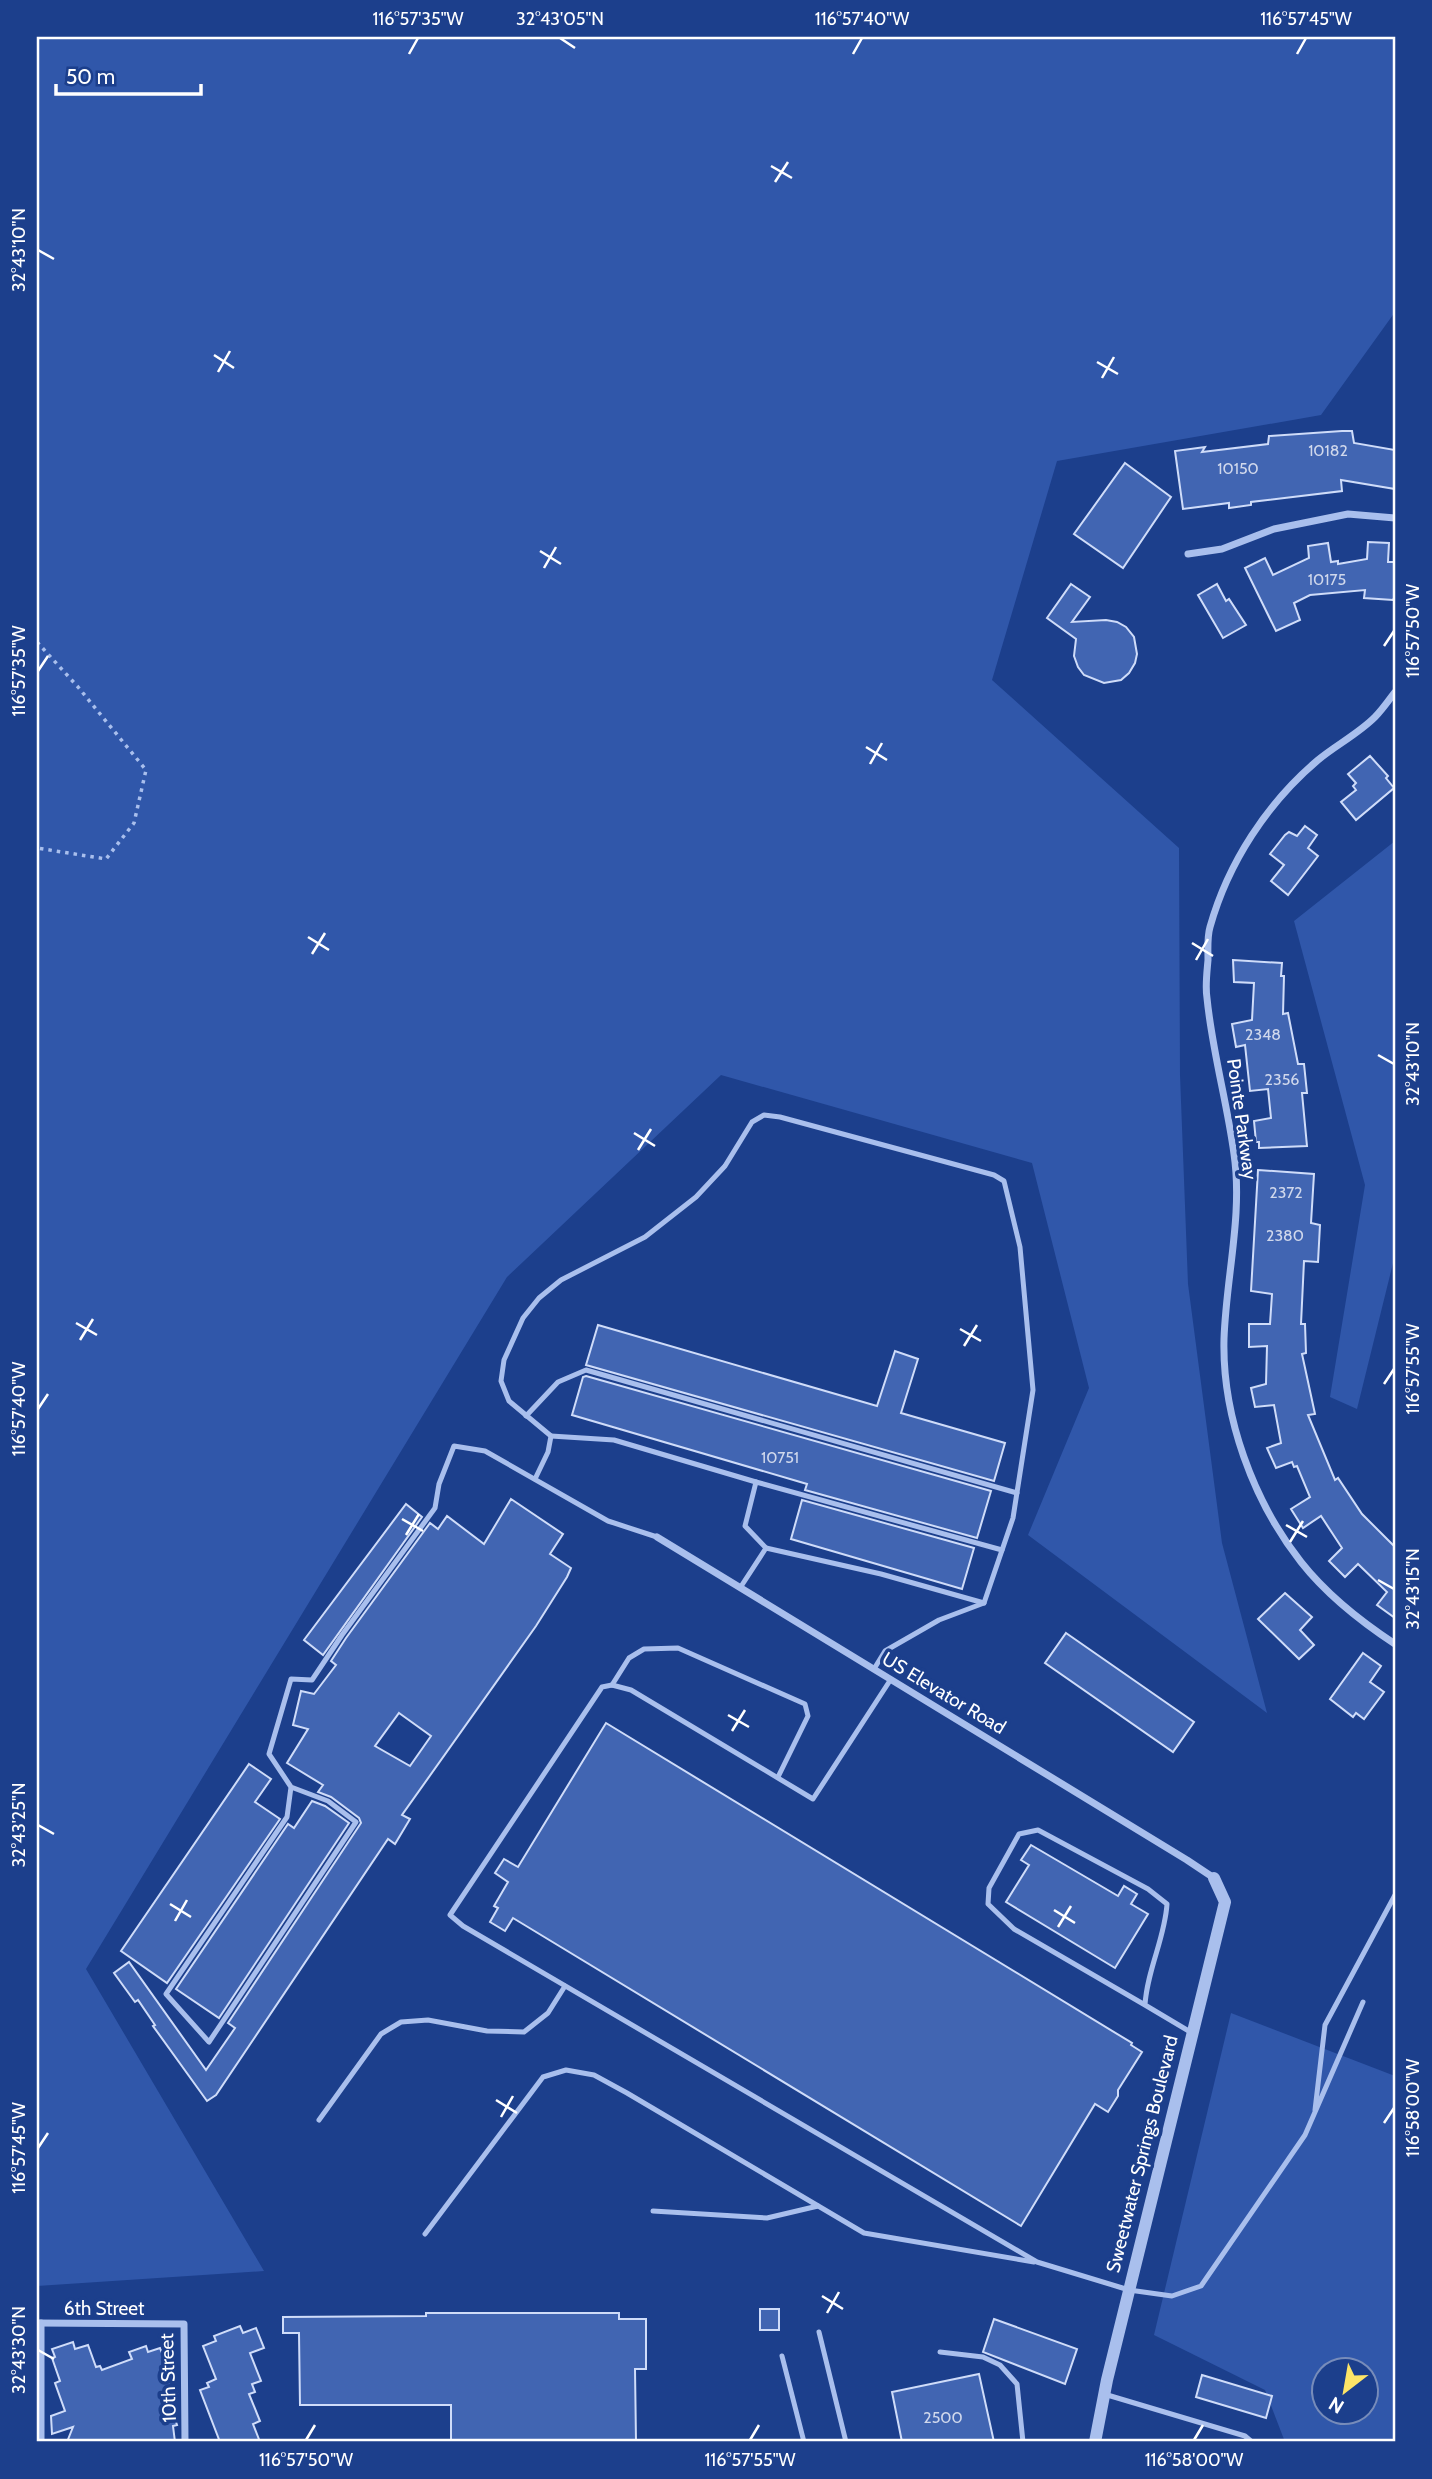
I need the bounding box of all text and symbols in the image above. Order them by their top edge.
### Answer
text: 116°57'35"W [372,8,464,30]
text: 32°43'05"N [516,8,604,30]
text: 116°57'40"W [815,8,909,30]
text: 116°57'45"W [1260,8,1352,30]
scale bar [56,52,201,96]
text: 50 m [66,64,115,89]
text: 32°43'10"N [8,208,30,292]
house number: 10182 [1308,441,1348,460]
house number: 10150 [1217,459,1259,478]
house number: 10175 [1308,570,1346,589]
text: 116°57'50"W [1402,584,1424,678]
text: 116°57'35"W [8,625,30,717]
text: 32°43'10"N [1402,1022,1424,1106]
house number: 2348 [1245,1025,1281,1044]
street label: Pointe Parkway [1222,1057,1262,1181]
house number: 2356 [1265,1070,1299,1089]
house number: 2372 [1269,1183,1303,1202]
house number: 2380 [1266,1226,1304,1245]
text: 116°57'55"W [1402,1323,1424,1415]
text: 116°57'40"W [8,1362,30,1456]
house number: 10751 [761,1448,799,1467]
text: 32°43'15"N [1402,1548,1424,1630]
street label: US Elevator Road [878,1647,1010,1739]
text: 32°43'25"N [8,1783,30,1867]
street label: Sweetwater Springs Boulevard [1101,2033,1183,2275]
text: 116°58'00"W [1402,2059,1424,2157]
text: 116°57'45"W [8,2102,30,2194]
street label: 6th Street [64,2297,145,2320]
text: 32°43'30"N [8,2306,30,2394]
street label: 10th Street [155,2332,181,2423]
north arrow [1310,2356,1380,2426]
text: N [1325,2392,1348,2418]
house number: 2500 [923,2408,963,2427]
text: 116°57'50"W [259,2449,353,2471]
text: 116°57'55"W [704,2449,796,2471]
text: 116°58'00"W [1145,2449,1243,2471]

